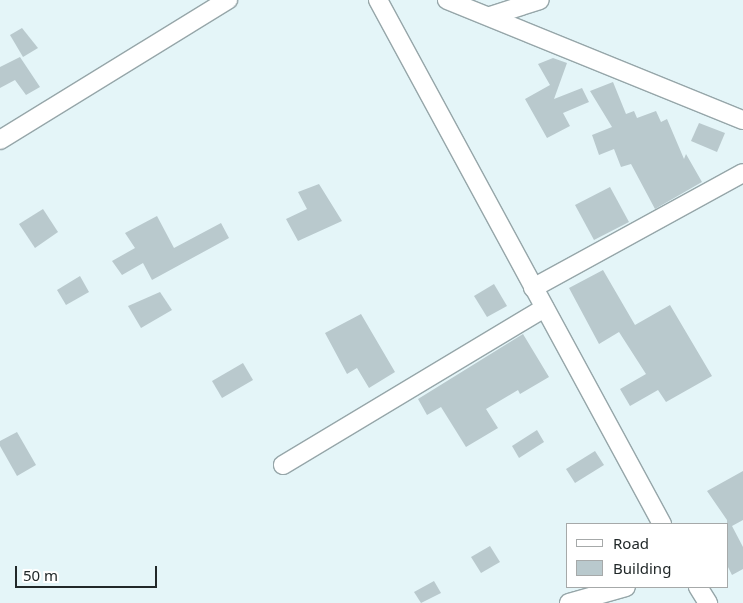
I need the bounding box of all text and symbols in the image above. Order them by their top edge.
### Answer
legend [566,523,728,588]
text: Road [613,533,649,553]
scale bar [18,556,160,588]
text: Building [613,558,671,578]
text: 50 m [23,565,58,585]

